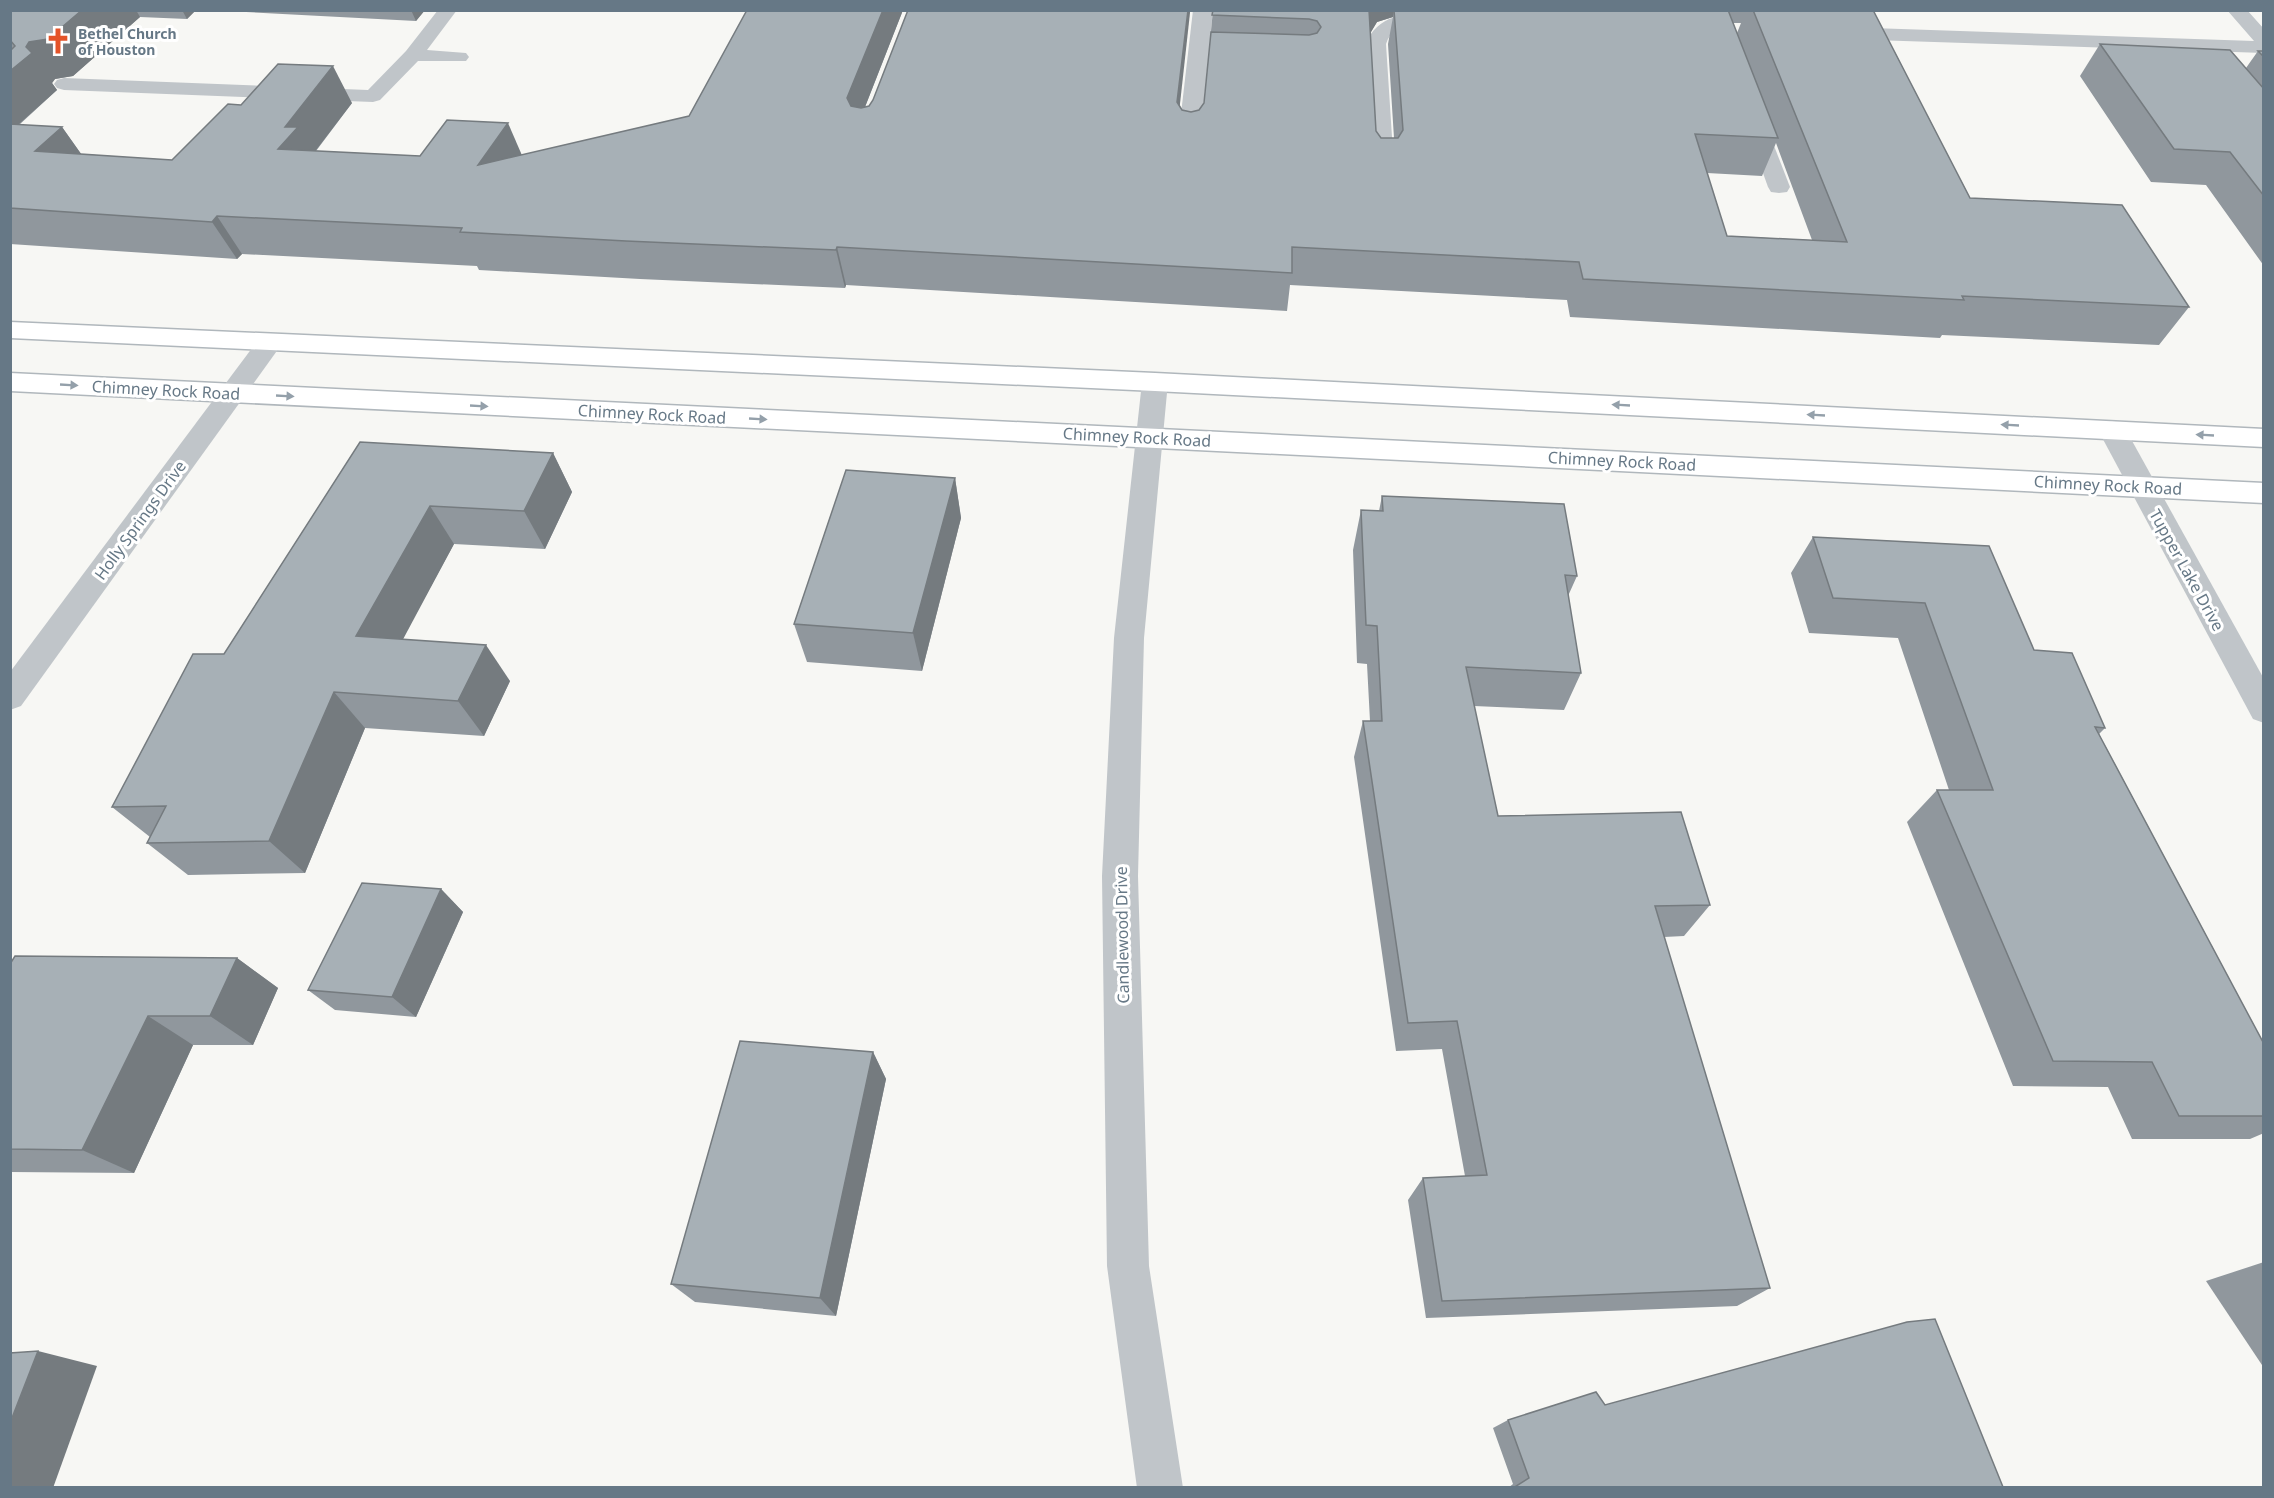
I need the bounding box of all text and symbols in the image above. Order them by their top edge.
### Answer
place label: Bethel Church of Houston [78,24,177,59]
church icon: Bethel Church of Houston [43,26,73,56]
street label: Chimney Rock Road [91,375,241,405]
one-way arrow [59,381,78,390]
one-way arrow [275,392,294,401]
street label: Chimney Rock Road [577,399,727,429]
one-way arrow [470,401,489,410]
one-way arrow [1611,401,1630,410]
one-way arrow [1806,411,1825,420]
one-way arrow [749,415,768,424]
one-way arrow [2001,421,2020,430]
street label: Chimney Rock Road [1062,422,1212,452]
one-way arrow [2196,430,2215,440]
street label: Chimney Rock Road [1547,446,1697,476]
street label: Holly Springs Drive [89,456,191,584]
street label: Chimney Rock Road [2033,470,2183,500]
street label: Tupper Lake Drive [2144,505,2230,635]
street label: Candlewood Drive [1110,866,1134,1004]

